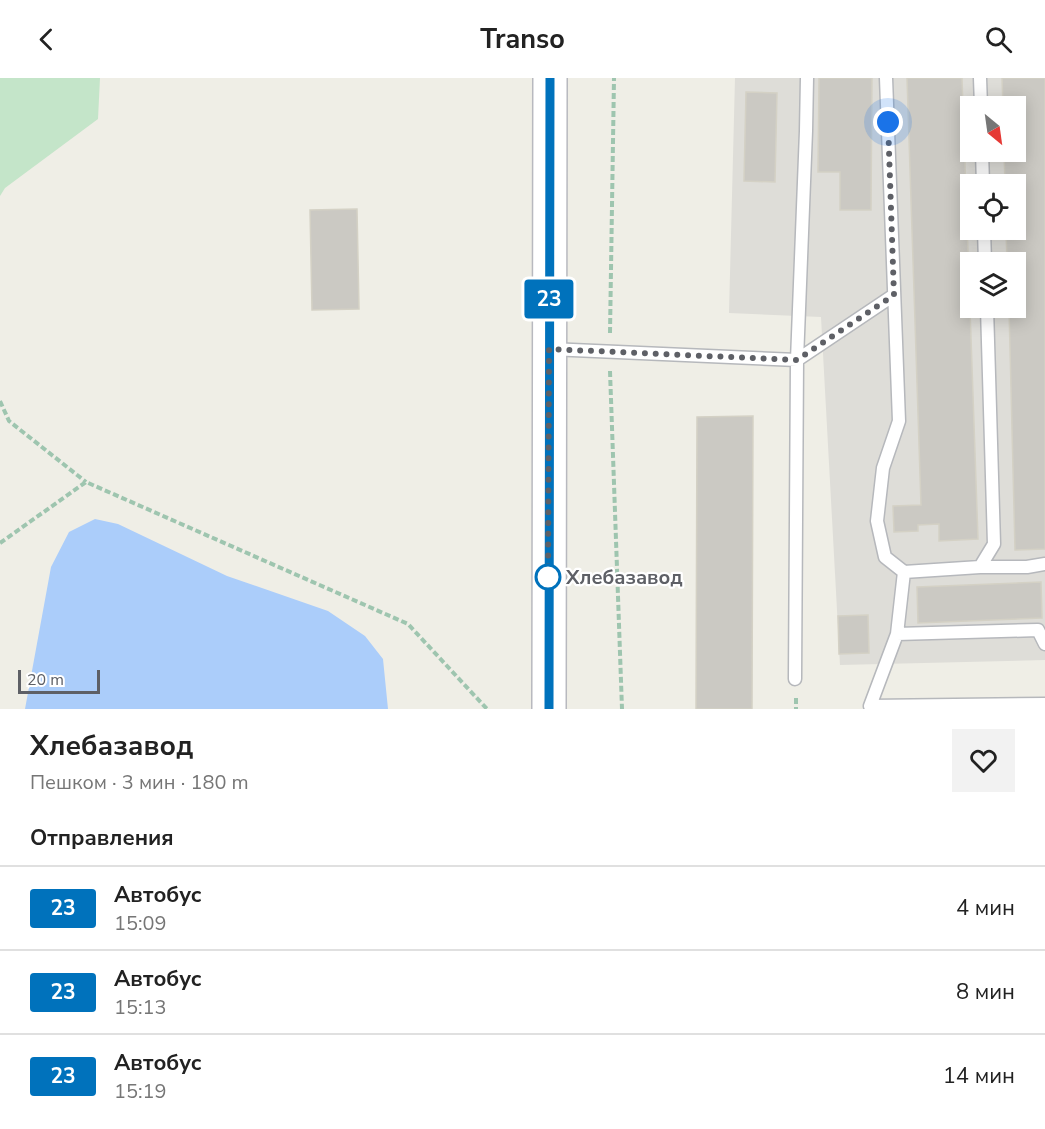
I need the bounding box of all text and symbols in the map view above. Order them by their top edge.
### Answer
text: Transo [480,21,565,58]
icon: back [30,23,63,56]
icon: search [982,23,1015,56]
north arrow [960,96,1026,162]
map controls [960,96,1026,318]
your location [873,107,903,137]
button: locate [960,174,1026,240]
button: layers [960,252,1026,318]
line badge: 23 [522,280,576,318]
text: 23 [536,285,562,313]
marker: Хлебазавод [535,564,561,590]
place label: Хлебазавод [565,564,683,591]
scale bar [18,667,100,694]
text: 20 m [27,669,64,691]
text: Хлебазавод [30,727,193,765]
button: heart [952,729,1015,792]
text: Пешком · 3 мин · 180 m [30,769,249,796]
text: Отправления [30,823,174,853]
text: Автобус [114,880,202,910]
text: 4 мин [956,893,1015,923]
text: 23 [50,894,76,922]
text: 15:09 [114,910,167,937]
text: Автобус [114,964,202,994]
text: 8 мин [956,977,1015,1007]
text: 23 [50,978,76,1006]
text: 15:13 [114,994,167,1021]
text: Автобус [114,1048,202,1078]
text: 14 мин [943,1061,1015,1091]
text: 23 [50,1062,76,1090]
text: 15:19 [114,1078,167,1105]

